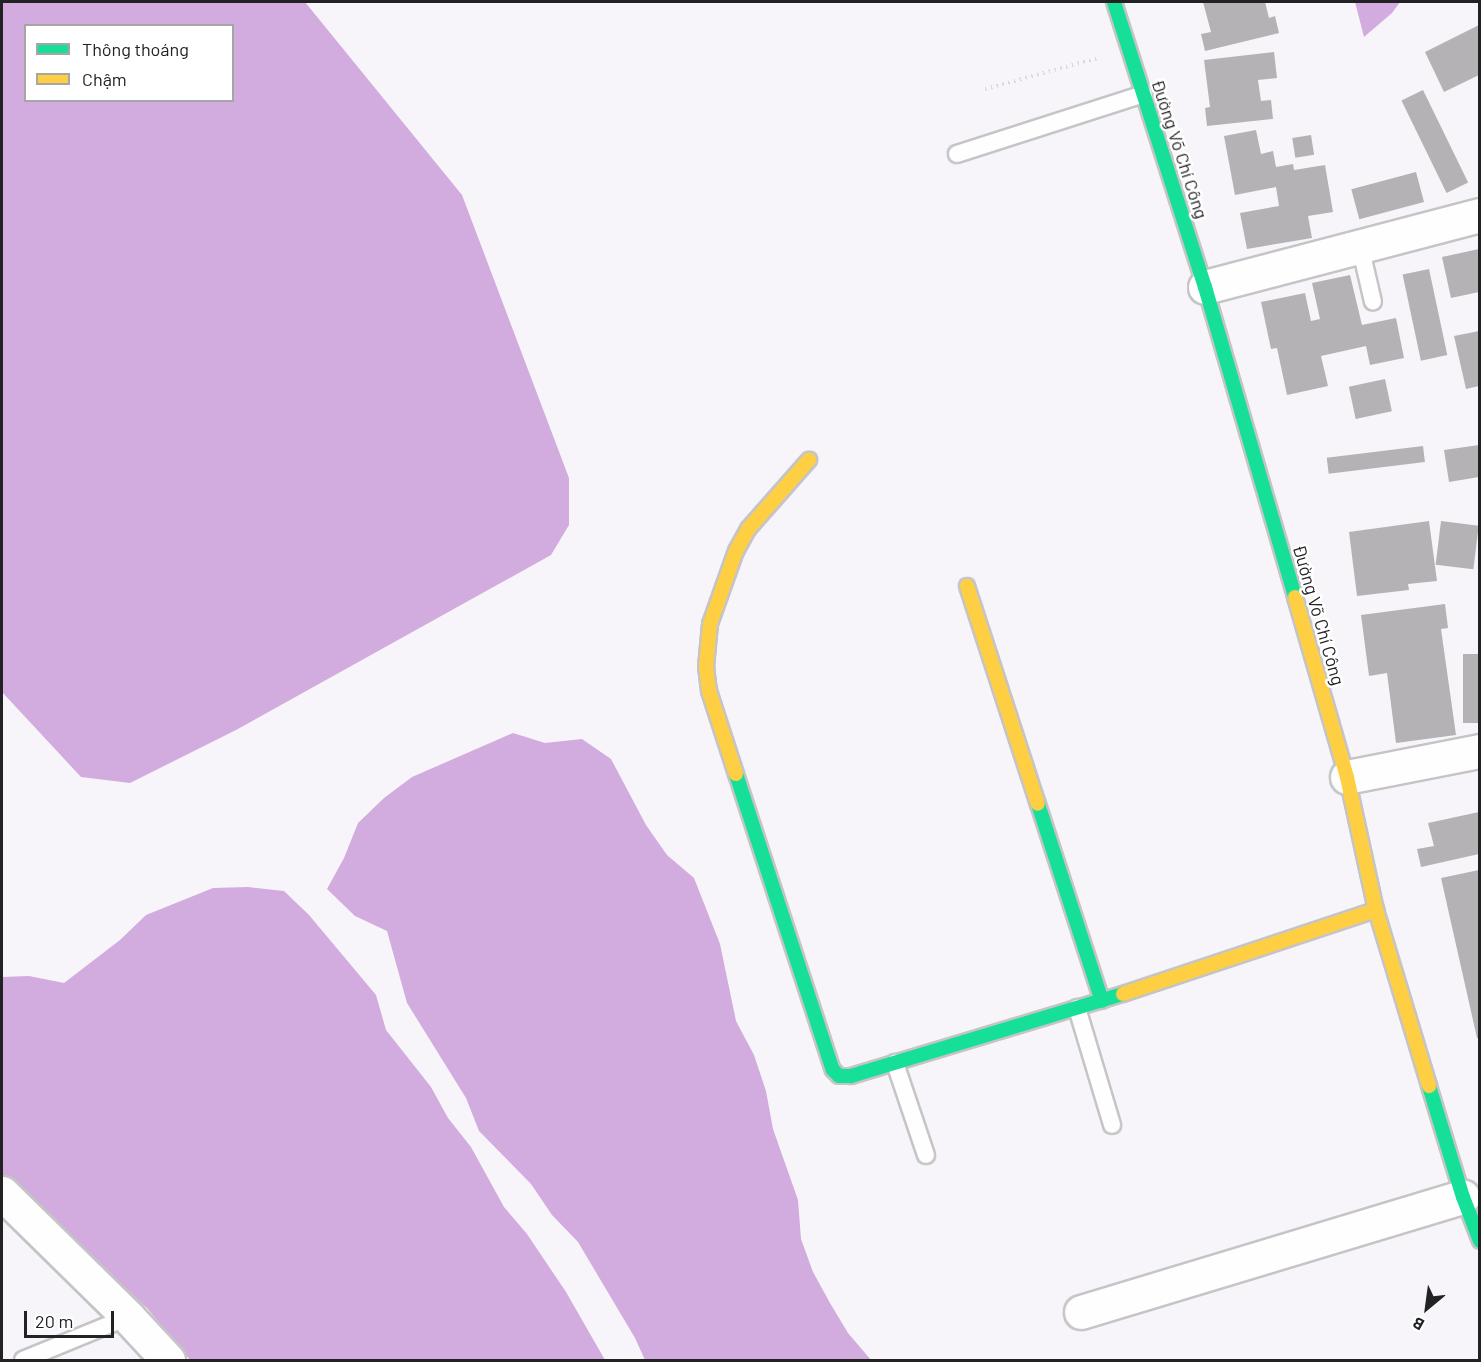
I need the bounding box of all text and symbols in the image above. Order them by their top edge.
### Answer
legend [24,24,234,102]
text: Thông thoáng [82,38,189,60]
text: Chậm [82,68,127,90]
street label: Đường Võ Chí Công [1147,77,1213,221]
street label: Đường Võ Chí Công [1289,542,1349,688]
north arrow [1397,1278,1457,1338]
scale bar [27,1299,117,1337]
text: 20 m [35,1310,73,1332]
text: B [1409,1313,1427,1335]

